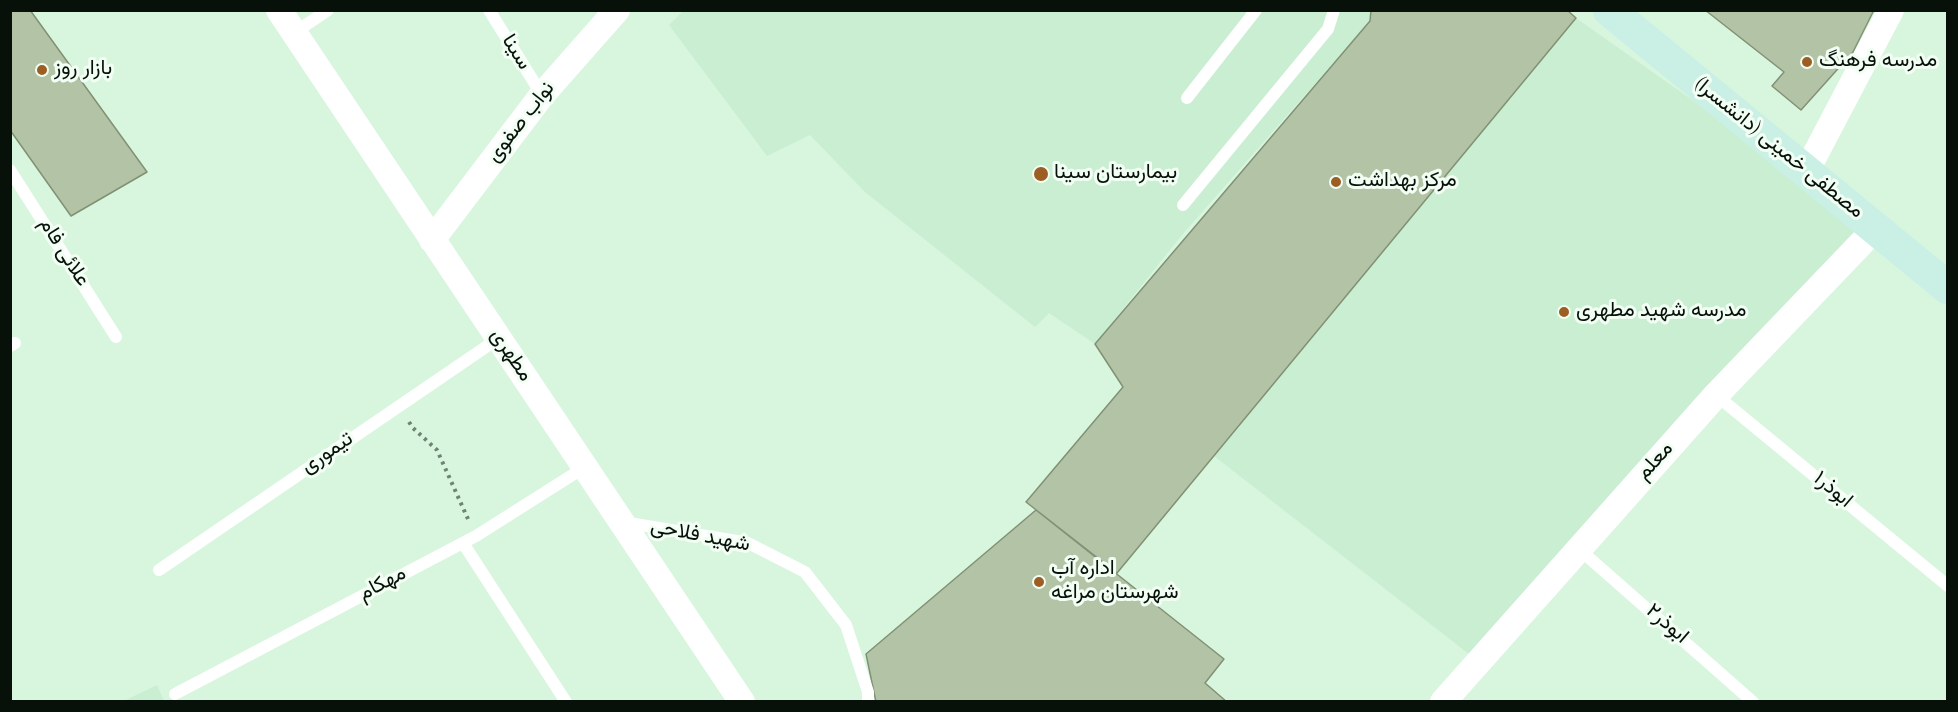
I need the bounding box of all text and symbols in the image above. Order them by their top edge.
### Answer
street label: سینا [495,31,535,75]
place label: مدرسه فرهنگ [1819,49,1937,75]
marker: مدرسه فرهنگ [1800,55,1814,69]
place label: بازار روز [54,57,112,83]
marker: بازار روز [35,63,49,77]
street label: مصطفی خمینی (دانشسرا) [1688,73,1868,225]
street label: نواب صفوی [483,77,561,169]
place label: بیمارستان سینا [1054,161,1177,187]
marker: بیمارستان سینا [1032,165,1050,183]
place label: مرکز بهداشت [1348,169,1457,195]
marker: مرکز بهداشت [1329,175,1343,189]
street label: علائی فام [32,214,94,292]
place label: مدرسه شهید مطهری [1576,299,1746,325]
marker: مدرسه شهید مطهری [1557,305,1571,319]
street label: مطهری [483,325,537,387]
street label: تیموری [297,427,359,481]
street label: معلم [1632,438,1680,486]
street label: ابوذر۱ [1807,467,1857,515]
street label: شهید فلاحی [648,515,752,559]
place label: اداره آب شهرستان مراغه [1051,557,1179,607]
street label: مهکام [355,562,411,608]
marker: اداره آب شهرستان مراغه [1032,575,1046,589]
street label: ابوذر۲ [1639,600,1693,650]

